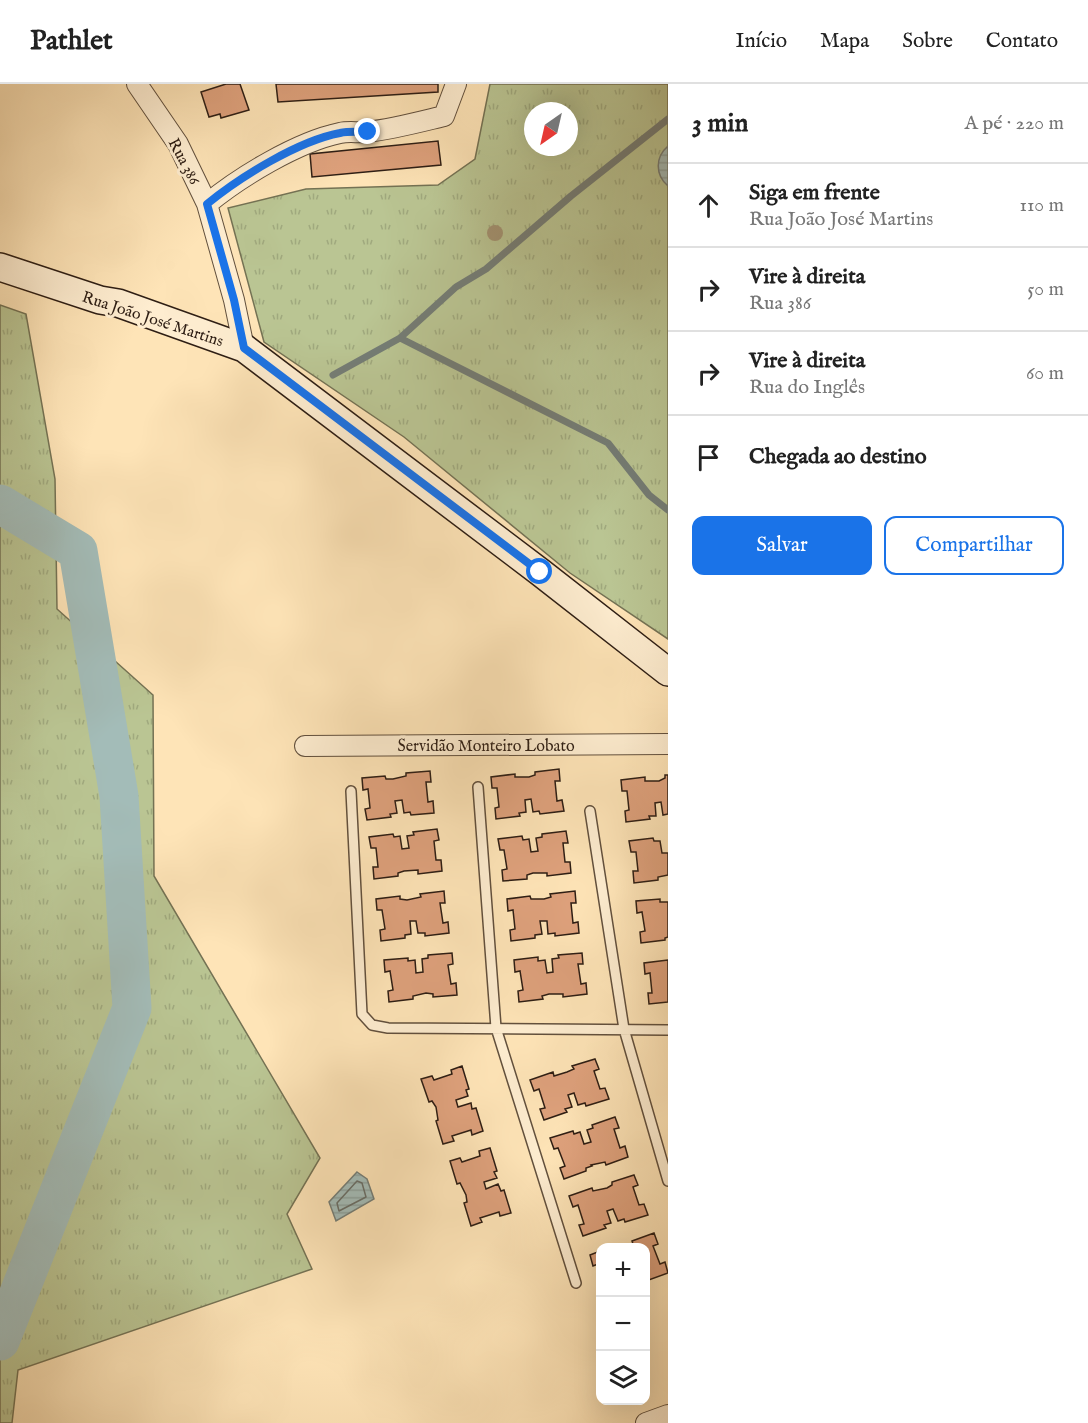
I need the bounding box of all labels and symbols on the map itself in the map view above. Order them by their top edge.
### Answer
north arrow [524,102,578,156]
route end [354,118,380,144]
street label: Rua 386 [163,135,204,189]
street label: Rua João José Martins [79,288,226,352]
route start [526,558,552,584]
street label: Servidão Monteiro Lobato [397,737,575,757]

